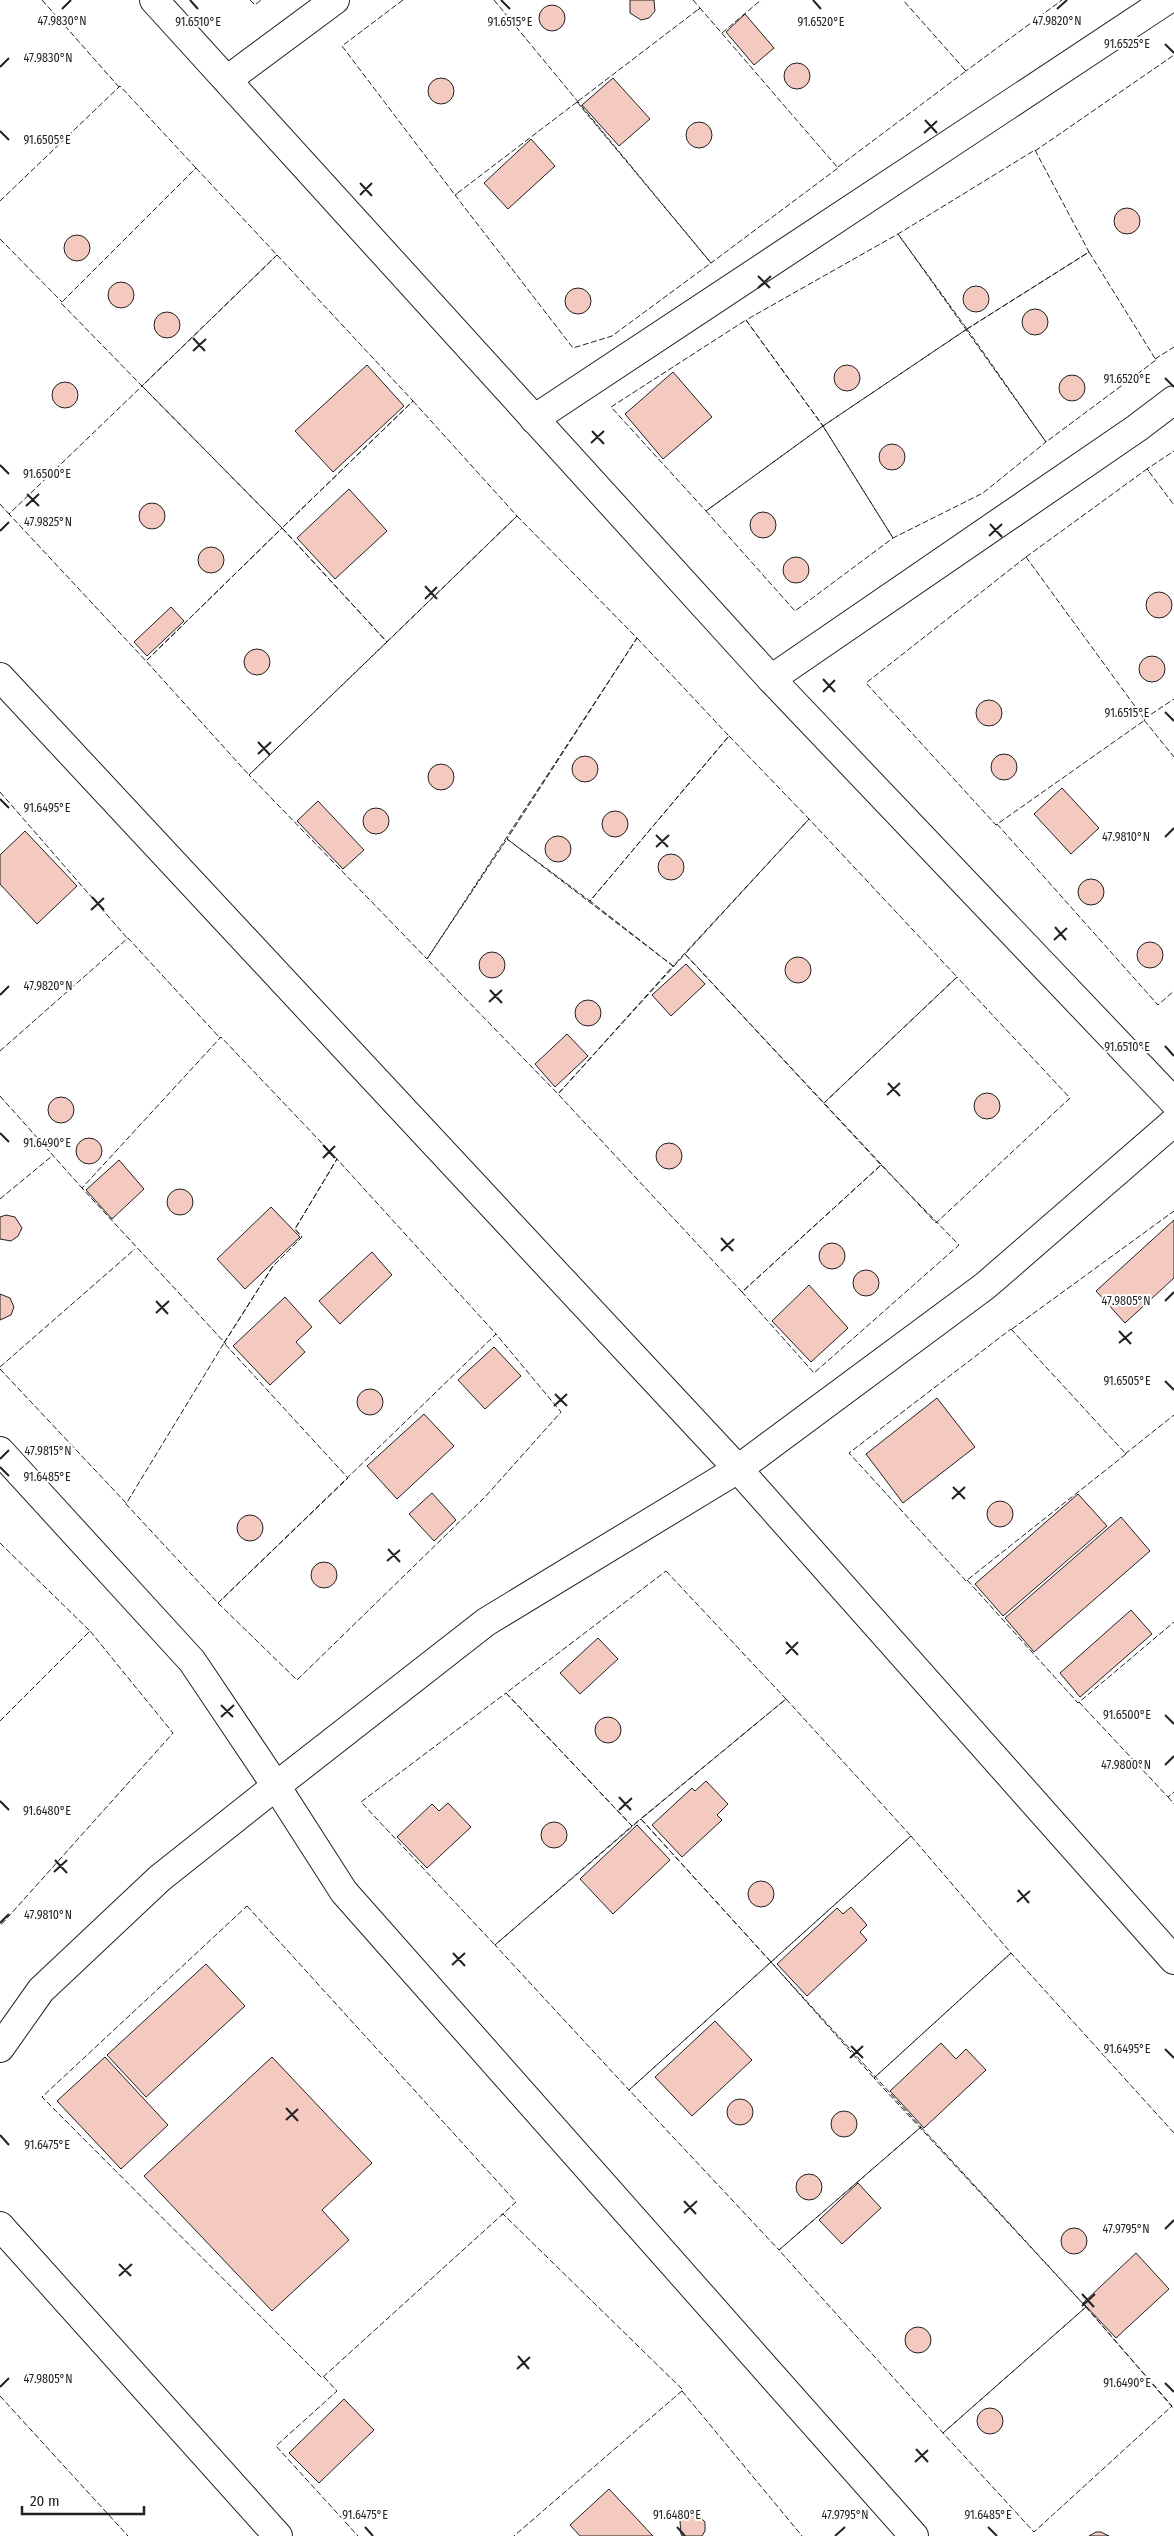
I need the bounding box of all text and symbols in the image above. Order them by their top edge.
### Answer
text: 47.9830°N [37,14,87,28]
text: 47.9820°N [1033,14,1081,28]
text: 91.6510°E [175,15,221,29]
text: 91.6515°E [488,15,533,29]
text: 91.6520°E [798,15,845,29]
text: 91.6525°E [1104,37,1150,51]
text: 47.9830°N [23,51,73,65]
text: 91.6505°E [23,133,71,147]
text: 91.6520°E [1104,372,1151,386]
text: 91.6500°E [23,467,71,481]
text: 47.9825°N [24,515,72,529]
text: 91.6515°E [1105,706,1150,720]
text: 91.6495°E [24,801,71,815]
text: 47.9810°N [1102,830,1150,844]
text: 47.9820°N [24,979,72,993]
text: 91.6510°E [1104,1040,1150,1054]
text: 91.6490°E [23,1136,71,1150]
text: 47.9805°N [1101,1294,1151,1308]
text: 91.6505°E [1103,1374,1151,1388]
text: 47.9815°N [24,1444,72,1458]
text: 91.6485°E [23,1470,71,1484]
text: 91.6500°E [1103,1708,1151,1722]
text: 47.9800°N [1101,1758,1151,1772]
text: 91.6480°E [23,1804,71,1818]
text: 47.9810°N [24,1908,72,1922]
text: 91.6495°E [1104,2042,1151,2056]
text: 91.6475°E [24,2138,70,2152]
text: 47.9795°N [1102,2222,1150,2236]
text: 47.9805°N [23,2372,73,2386]
text: 91.6490°E [1103,2376,1151,2390]
scale bar [22,2484,145,2516]
text: 20 m [30,2492,60,2510]
text: 91.6475°E [342,2508,388,2522]
text: 91.6480°E [653,2508,701,2522]
text: 47.9795°N [821,2508,869,2522]
text: 91.6485°E [964,2508,1012,2522]

